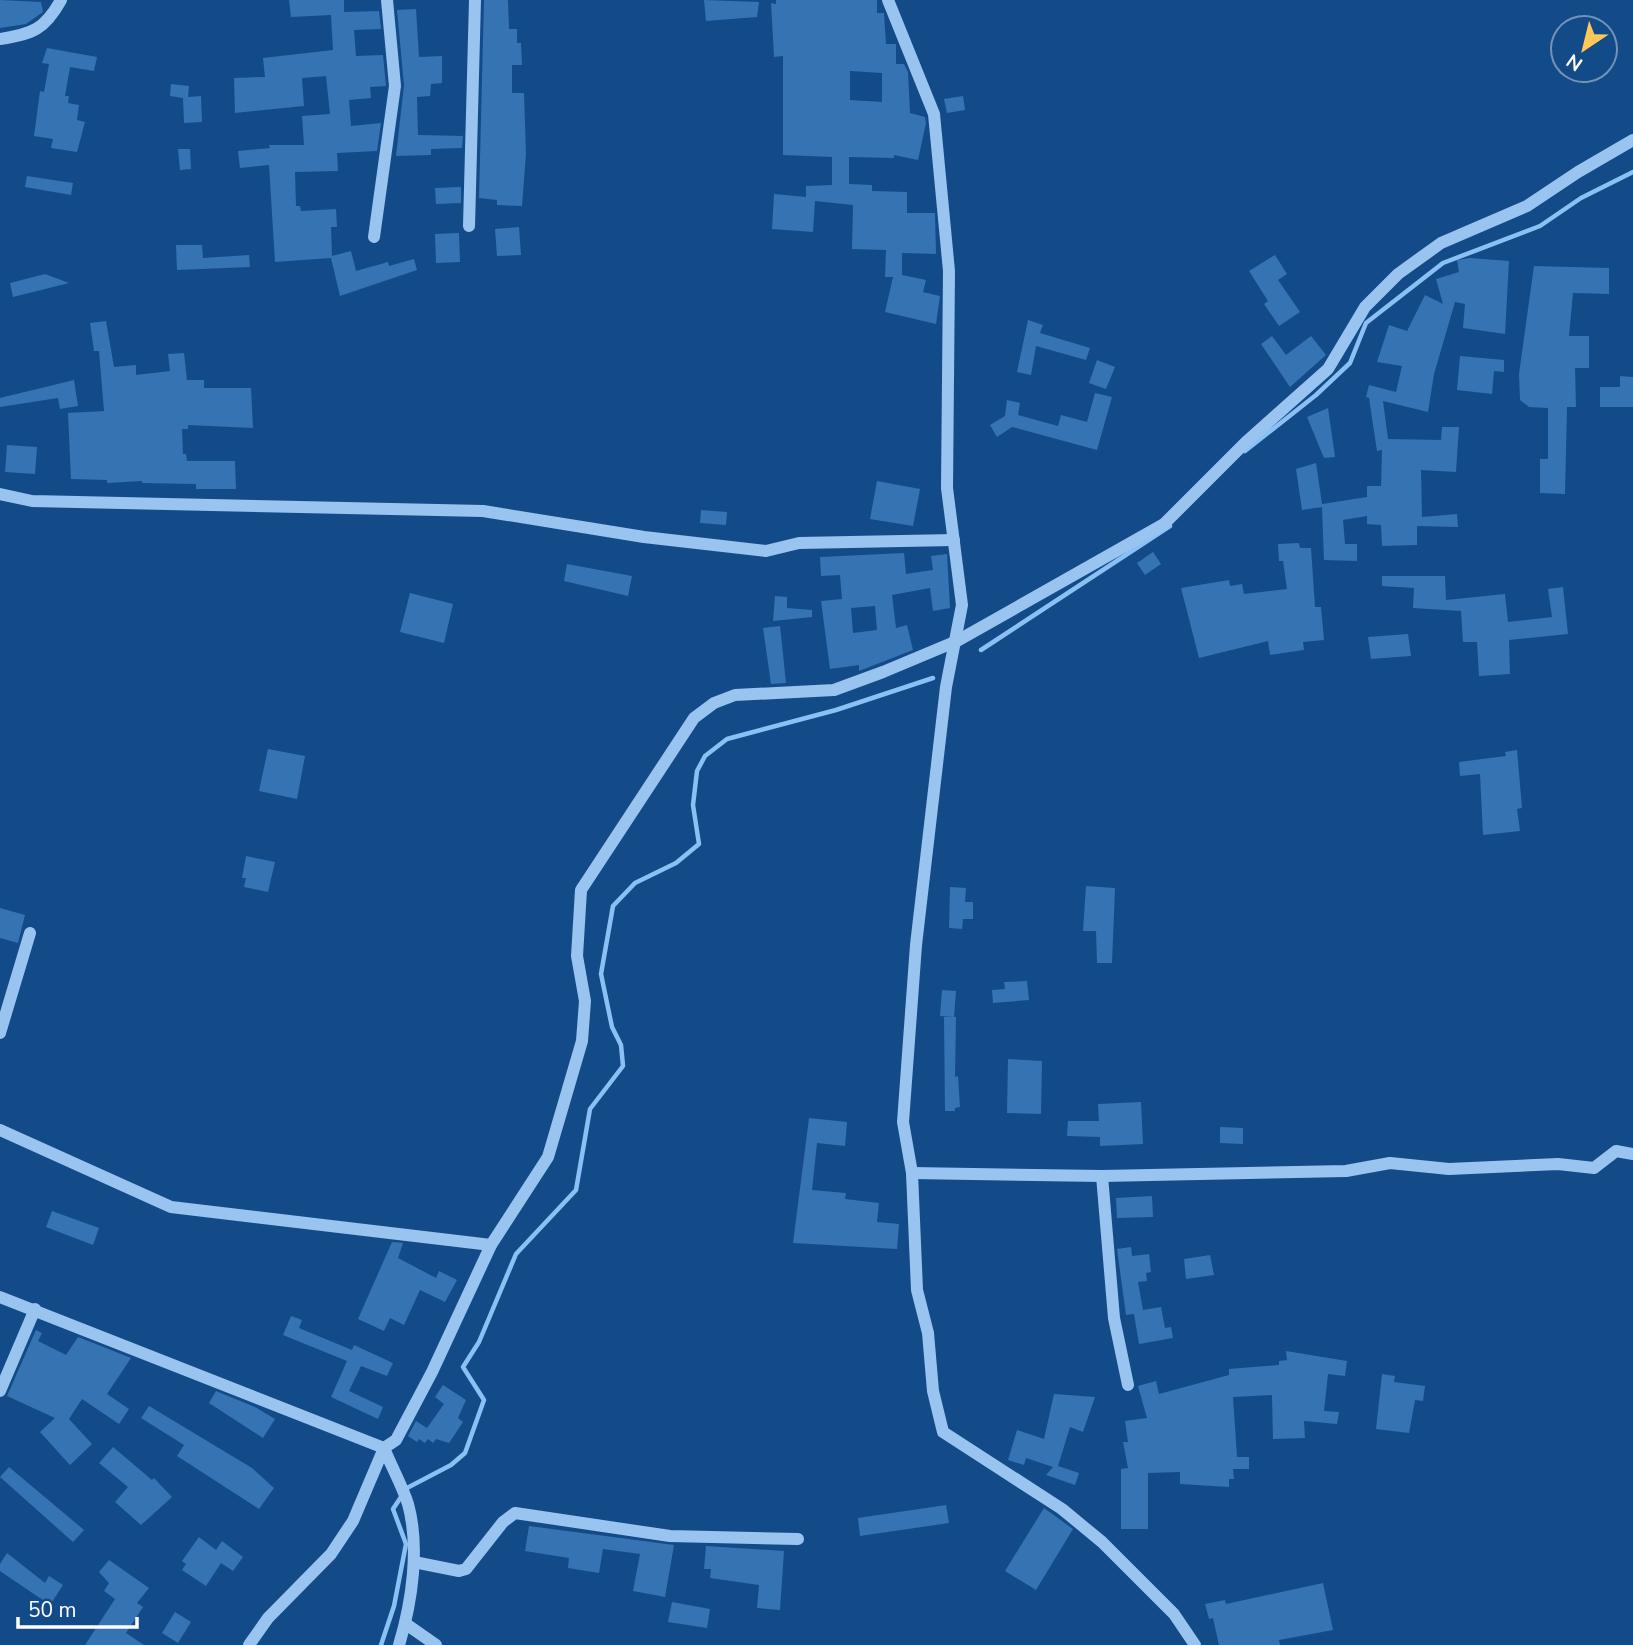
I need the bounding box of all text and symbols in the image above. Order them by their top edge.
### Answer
north arrow [1549,14,1619,84]
text: N [1562,47,1588,77]
scale bar [18,1586,136,1630]
text: 50 m [28,1596,77,1624]

